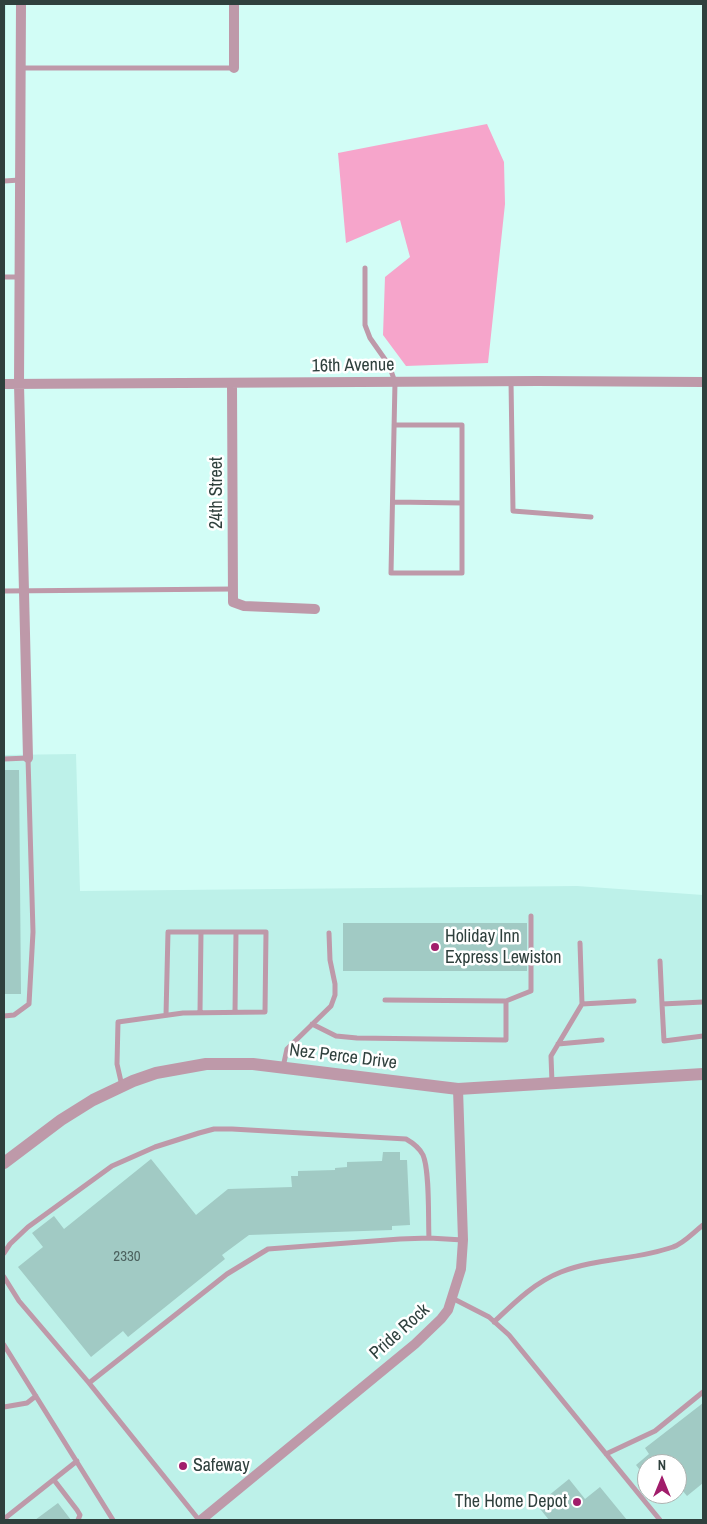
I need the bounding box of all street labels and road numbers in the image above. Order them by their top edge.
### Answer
street label: 16th Avenue [311,354,395,378]
street label: 24th Street [206,457,228,529]
street label: Nez Perce Drive [288,1040,398,1074]
street label: Pride Rock [366,1300,434,1364]

